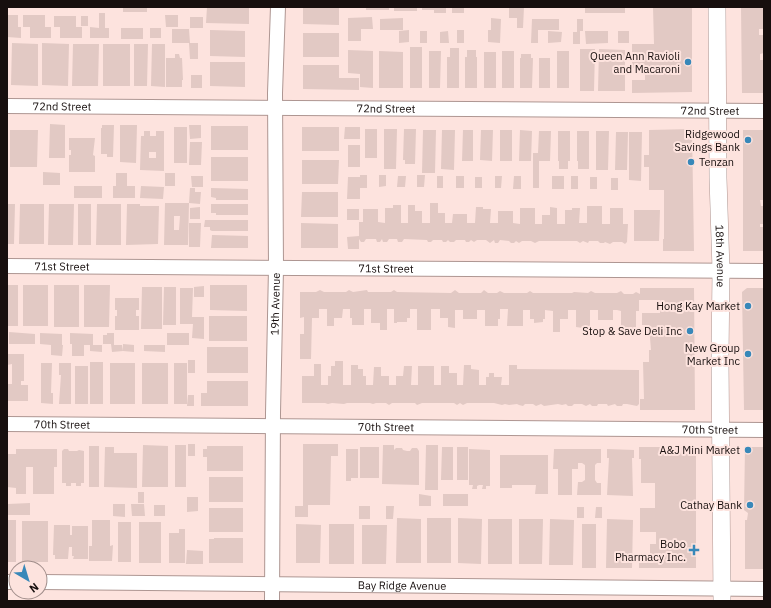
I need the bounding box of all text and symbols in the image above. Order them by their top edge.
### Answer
place label: Queen Ann Ravioli and Macaroni [590,49,680,76]
marker: Queen Ann Ravioli and Macaroni [683,57,693,67]
street label: 72nd Street [33,99,92,114]
street label: 72nd Street [357,101,416,116]
street label: 72nd Street [681,103,740,118]
place label: Ridgewood Savings Bank [675,127,740,154]
marker: Ridgewood Savings Bank [743,135,753,145]
place label: Tenzan [699,155,734,169]
marker: Tenzan [686,157,696,167]
street label: 18th Avenue [713,224,728,287]
street label: 71st Street [34,259,90,274]
street label: 71st Street [358,261,414,276]
street label: 19th Avenue [268,273,283,336]
place label: Hong Kay Market [656,299,740,313]
marker: Hong Kay Market [743,301,753,311]
place label: Stop & Save Deli Inc [582,324,682,338]
marker: Stop & Save Deli Inc [685,326,695,336]
place label: New Group Market Inc [685,341,740,368]
marker: New Group Market Inc [743,349,753,359]
street label: 70th Street [34,417,90,432]
street label: 70th Street [358,420,414,434]
street label: 70th Street [682,422,738,437]
place label: A&J Mini Market [660,443,740,457]
marker: A&J Mini Market [743,445,753,455]
place label: Cathay Bank [680,498,742,512]
marker: Cathay Bank [745,500,755,510]
place label: Bobo Pharmacy Inc. [615,537,686,564]
marker: Bobo Pharmacy Inc. [689,545,699,555]
north arrow [8,560,48,600]
street label: Bay Ridge Avenue [358,578,446,593]
text: N [27,580,42,596]

